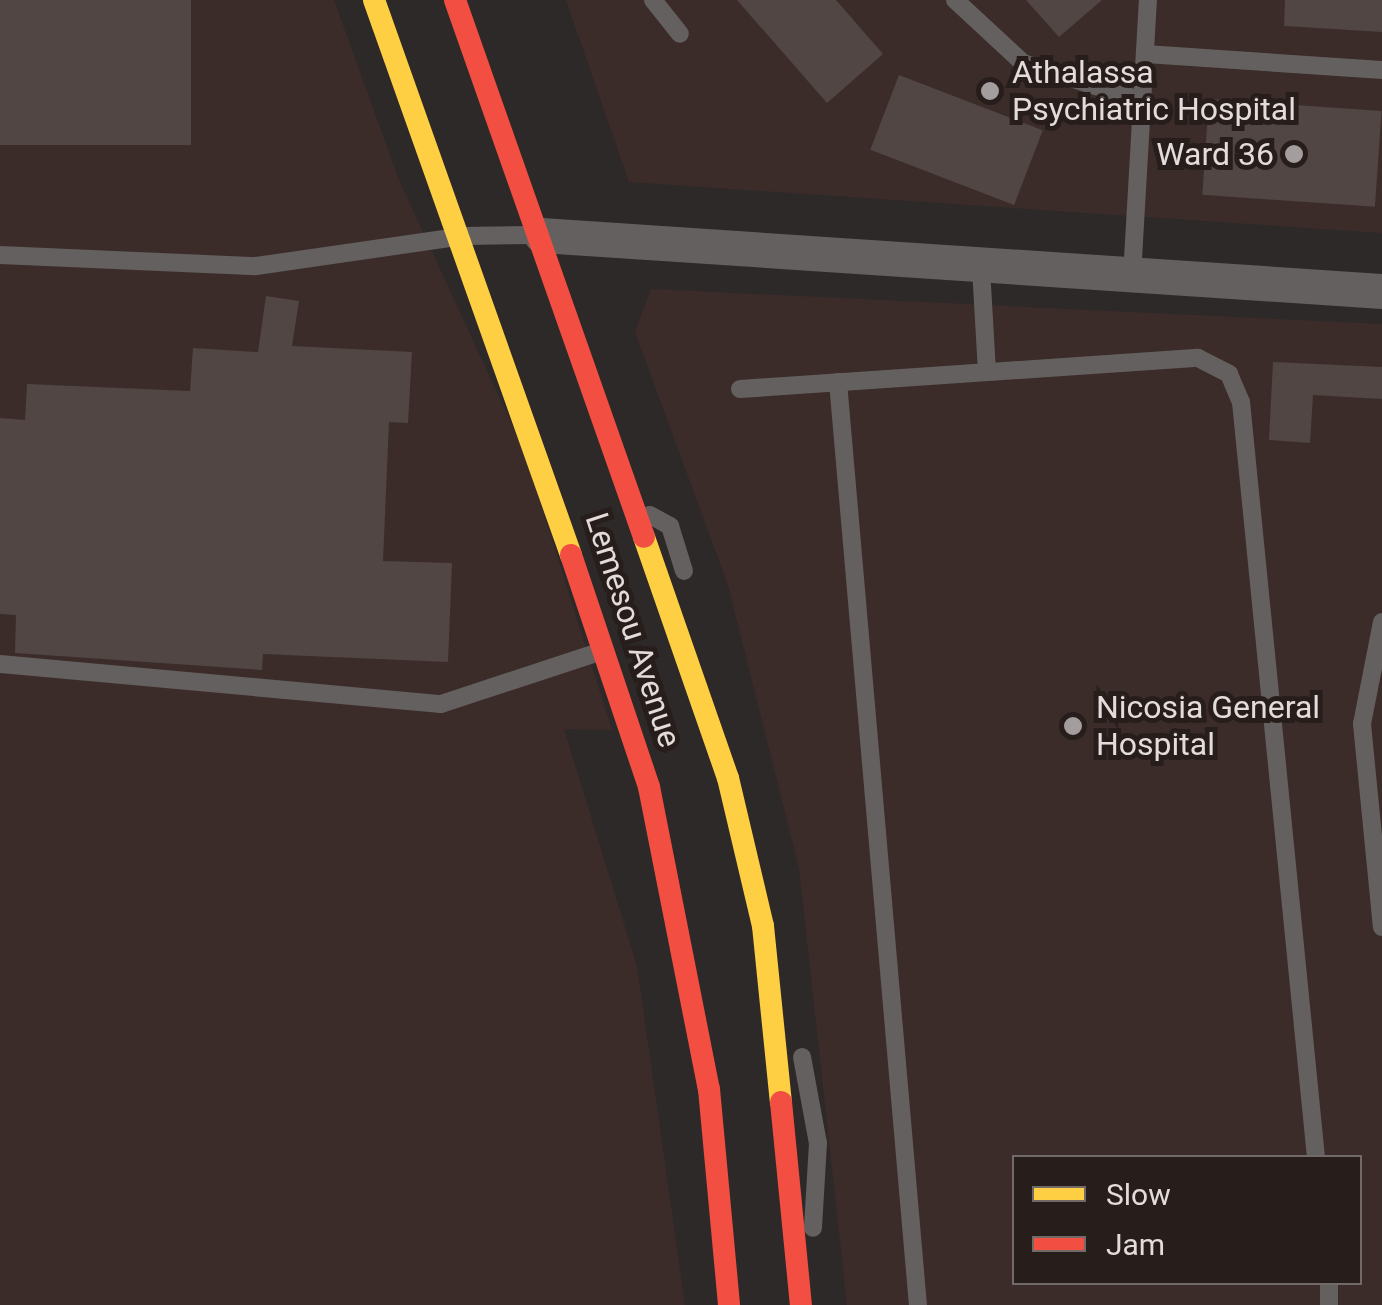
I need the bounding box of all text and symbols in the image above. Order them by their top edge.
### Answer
place label: Athalassa Psychiatric Hospital [1012,54,1296,129]
marker: Athalassa Psychiatric Hospital [977,78,1003,104]
place label: Ward 36 [1156,135,1274,173]
marker: Ward 36 [1283,143,1305,165]
street label: Lemesou Avenue [577,508,689,752]
place label: Nicosia General Hospital [1096,689,1320,764]
marker: Nicosia General Hospital [1060,713,1086,739]
legend [1012,1155,1362,1285]
text: Slow [1106,1177,1171,1212]
text: Jam [1106,1227,1165,1262]

